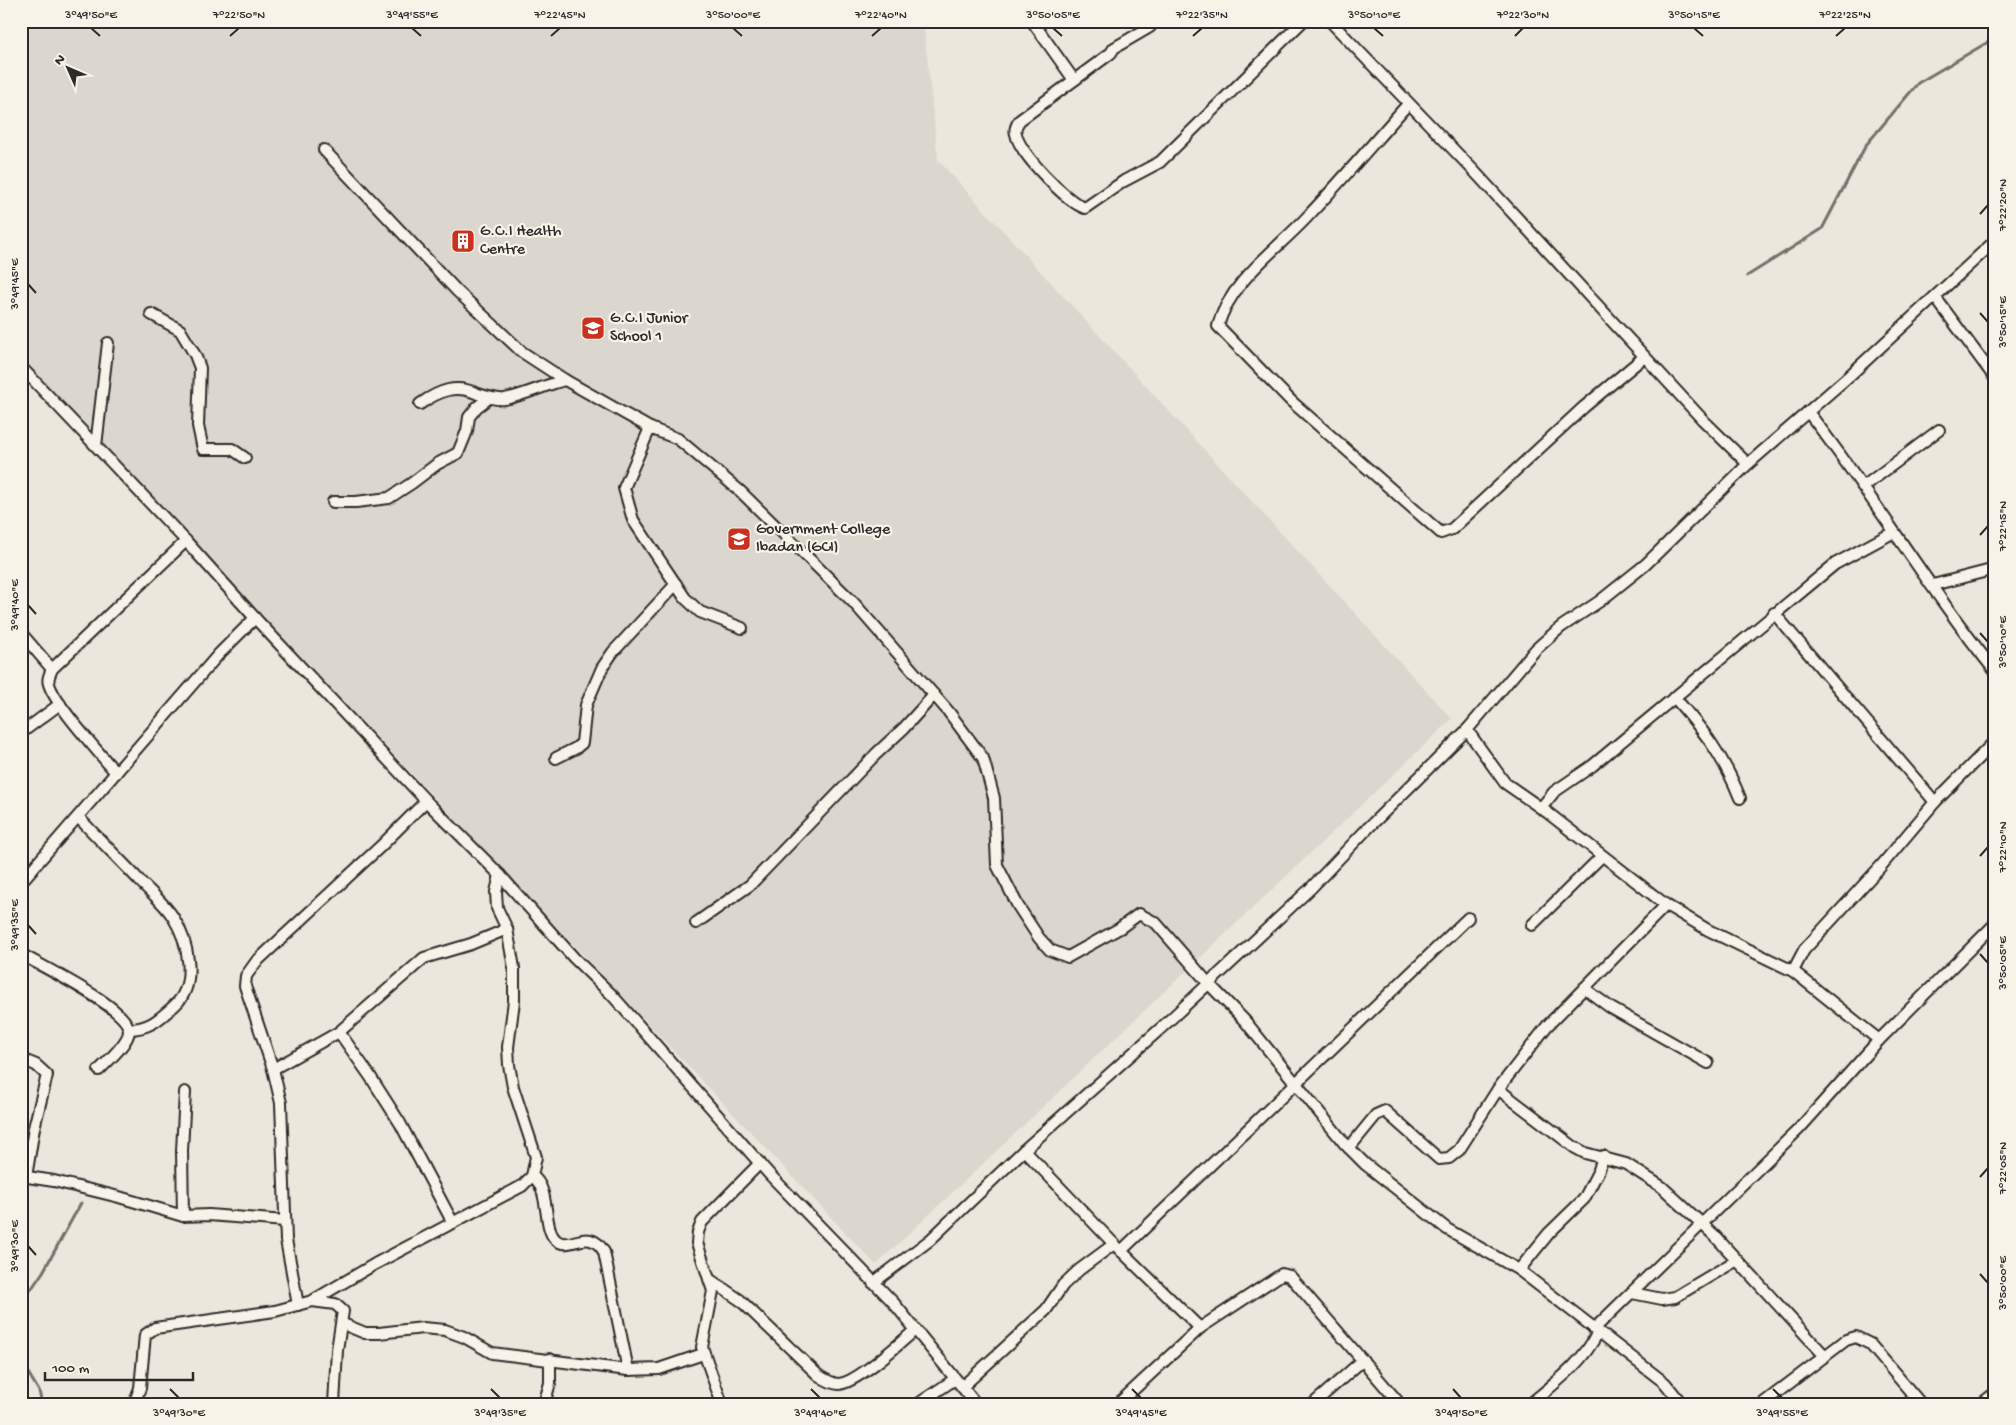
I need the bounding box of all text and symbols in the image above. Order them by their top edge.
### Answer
text: 3°49'50"E [64,9,117,23]
text: 7°22'50"N [212,9,265,23]
text: 3°49'55"E [385,9,438,23]
text: 7°22'45"N [533,9,586,23]
text: 3°50'00"E [705,9,760,23]
text: 7°22'40"N [854,9,907,23]
text: 3°50'05"E [1025,9,1080,23]
text: 7°22'35"N [1175,9,1228,23]
text: 3°50'10"E [1347,9,1400,23]
text: 7°22'30"N [1496,9,1549,23]
text: 3°50'15"E [1667,9,1720,23]
text: 7°22'25"N [1818,9,1871,23]
north arrow [42,42,92,92]
text: N [51,51,70,70]
text: 7°22'20"N [1997,179,2011,232]
place label: G.C.I Health Centre [480,223,562,260]
building icon: G.C.I Health Centre [450,228,476,254]
text: 3°49'45"E [9,258,23,310]
text: 3°50'15"E [1997,296,2011,349]
place label: G.C.I Junior School 1 [610,310,689,347]
school or university icon: G.C.I Junior School 1 [580,315,606,341]
text: 7°22'15"N [1997,501,2011,552]
place label: Government College Ibadan (GCI) [756,521,891,558]
school or university icon: Government College Ibadan (GCI) [726,526,752,552]
text: 3°49'40"E [9,579,23,632]
text: 3°50'10"E [1997,616,2011,669]
text: 7°22'10"N [1997,821,2011,873]
text: 3°49'35"E [9,899,23,952]
text: 3°50'05"E [1997,936,2011,991]
text: 7°22'05"N [1997,1142,2011,1195]
text: 3°49'30"E [9,1220,23,1273]
text: 3°50'00"E [1997,1256,2011,1311]
scale bar [45,1350,192,1382]
text: 100 m [51,1360,90,1378]
text: 3°49'30"E [152,1407,205,1421]
text: 3°49'35"E [473,1407,526,1421]
text: 3°49'40"E [793,1407,846,1421]
text: 3°49'45"E [1115,1407,1167,1421]
text: 3°49'50"E [1434,1407,1487,1421]
text: 3°49'55"E [1755,1407,1808,1421]

